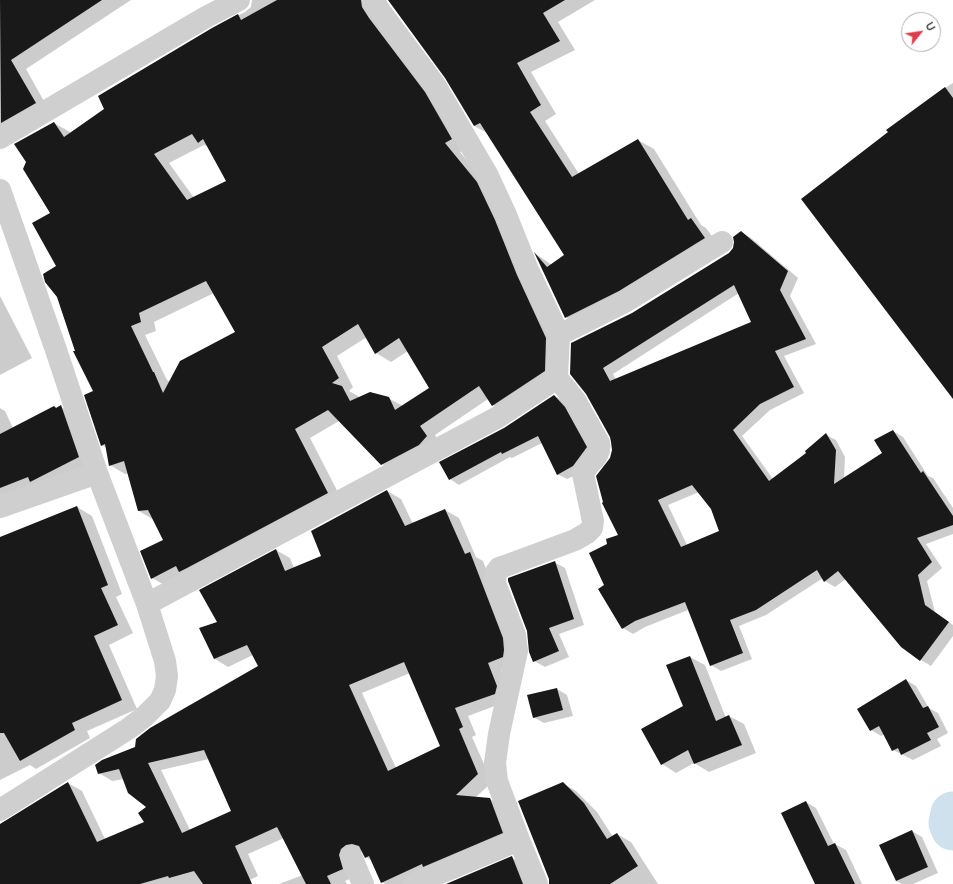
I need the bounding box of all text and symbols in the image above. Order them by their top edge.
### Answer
north arrow [901,12,941,52]
text: U [922,19,939,33]

